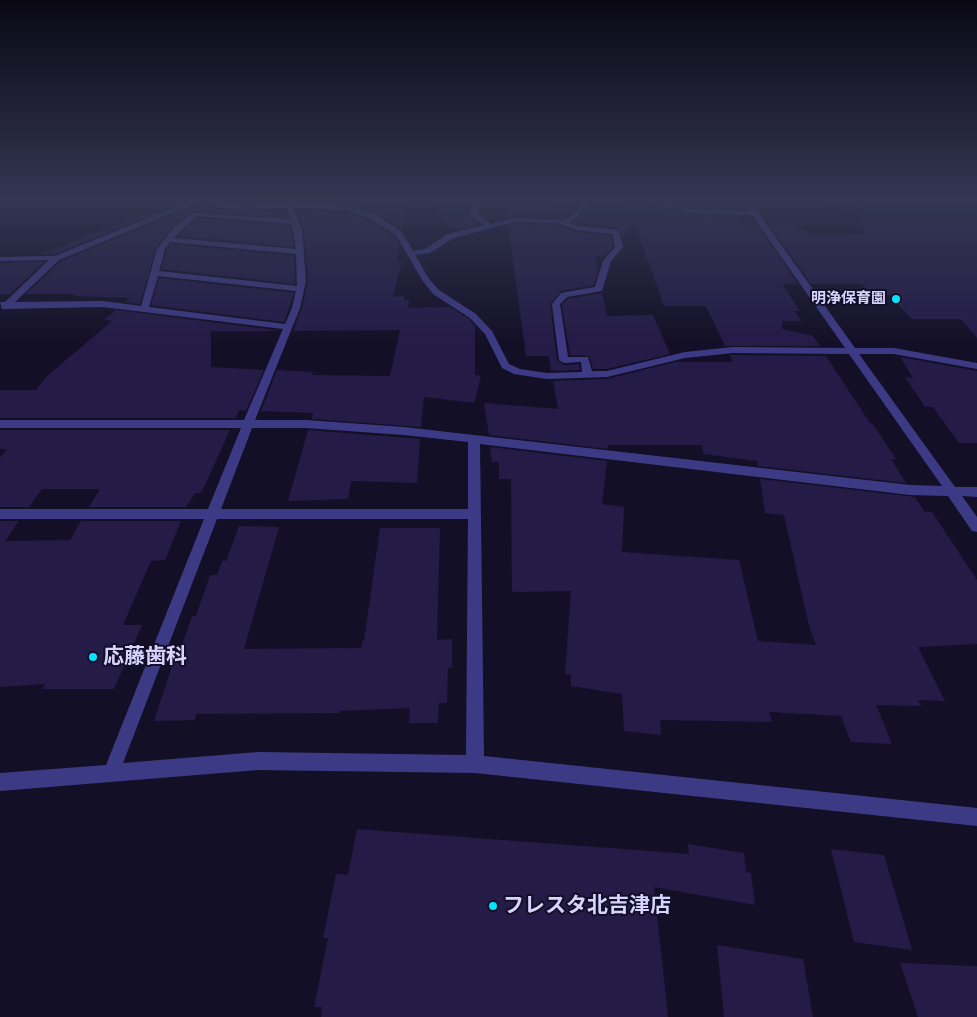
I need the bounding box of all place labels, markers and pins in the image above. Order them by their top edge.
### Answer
place label: 明浄保育園 [811,290,886,308]
marker: 明浄保育園 [890,293,902,305]
place label: 応藤歯科 [103,644,187,670]
marker: 応藤歯科 [87,651,99,663]
place label: フレスタ北吉津店 [503,893,671,919]
marker: フレスタ北吉津店 [487,900,499,912]

